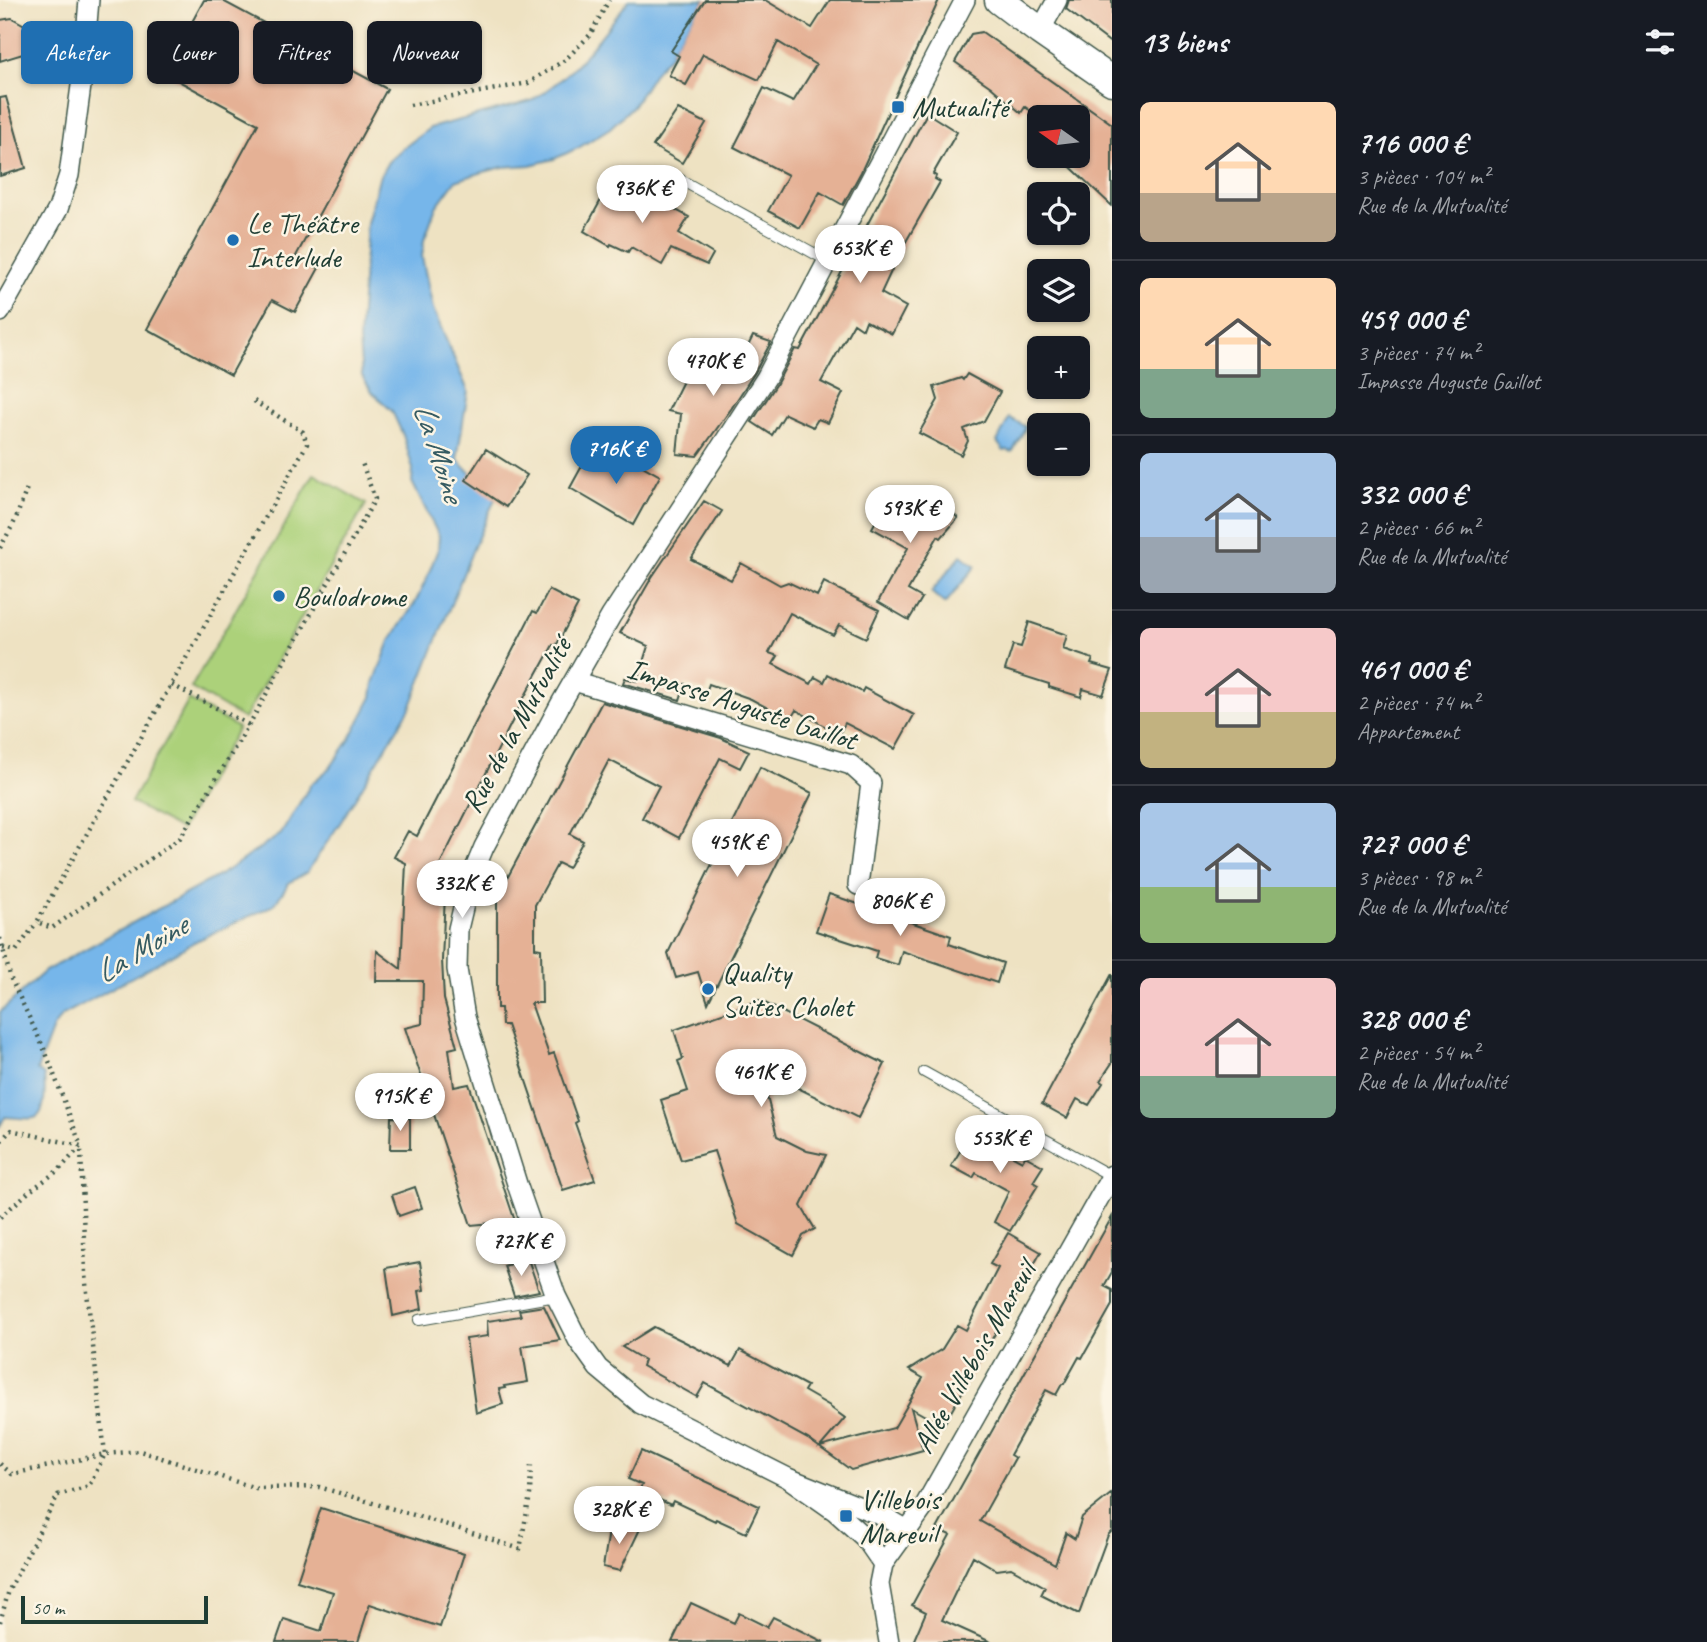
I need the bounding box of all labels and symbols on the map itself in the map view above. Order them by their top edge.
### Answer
place label: Mutualité [912,88,1012,126]
marker: Mutualité [890,99,906,115]
north arrow [1027,105,1090,168]
pin: 936K € [585,166,699,225]
place label: Le Théâtre Interlude [247,204,360,276]
pin: 653K € [803,226,917,285]
marker: Le Théâtre Interlude [225,232,241,248]
pin: 470K € [656,338,770,398]
water label: La Moine [404,398,475,510]
pin: 716K € [559,426,673,486]
pin: 593K € [853,486,967,545]
place label: Boulodrome [293,577,408,615]
marker: Boulodrome [271,588,287,604]
street label: Rue de la Mutualité [452,627,582,819]
street label: Impasse Auguste Gaillot [622,649,864,760]
pin: 459K € [680,820,794,879]
pin: 332K € [405,860,519,920]
pin: 806K € [843,878,957,938]
water label: La Moine [87,903,199,992]
place label: Quality Suites Cholet [722,953,856,1025]
marker: Quality Suites Cholet [700,981,716,997]
pin: 461K € [704,1050,818,1109]
pin: 915K € [343,1074,457,1133]
pin: 553K € [943,1116,1057,1175]
pin: 727K € [464,1218,578,1278]
street label: Allée Villebois Mareuil [904,1250,1047,1460]
place label: Villebois Mareuil [860,1480,942,1552]
pin: 328K € [562,1486,676,1546]
marker: Villebois Mareuil [838,1508,854,1524]
scale bar [21,1593,208,1625]

